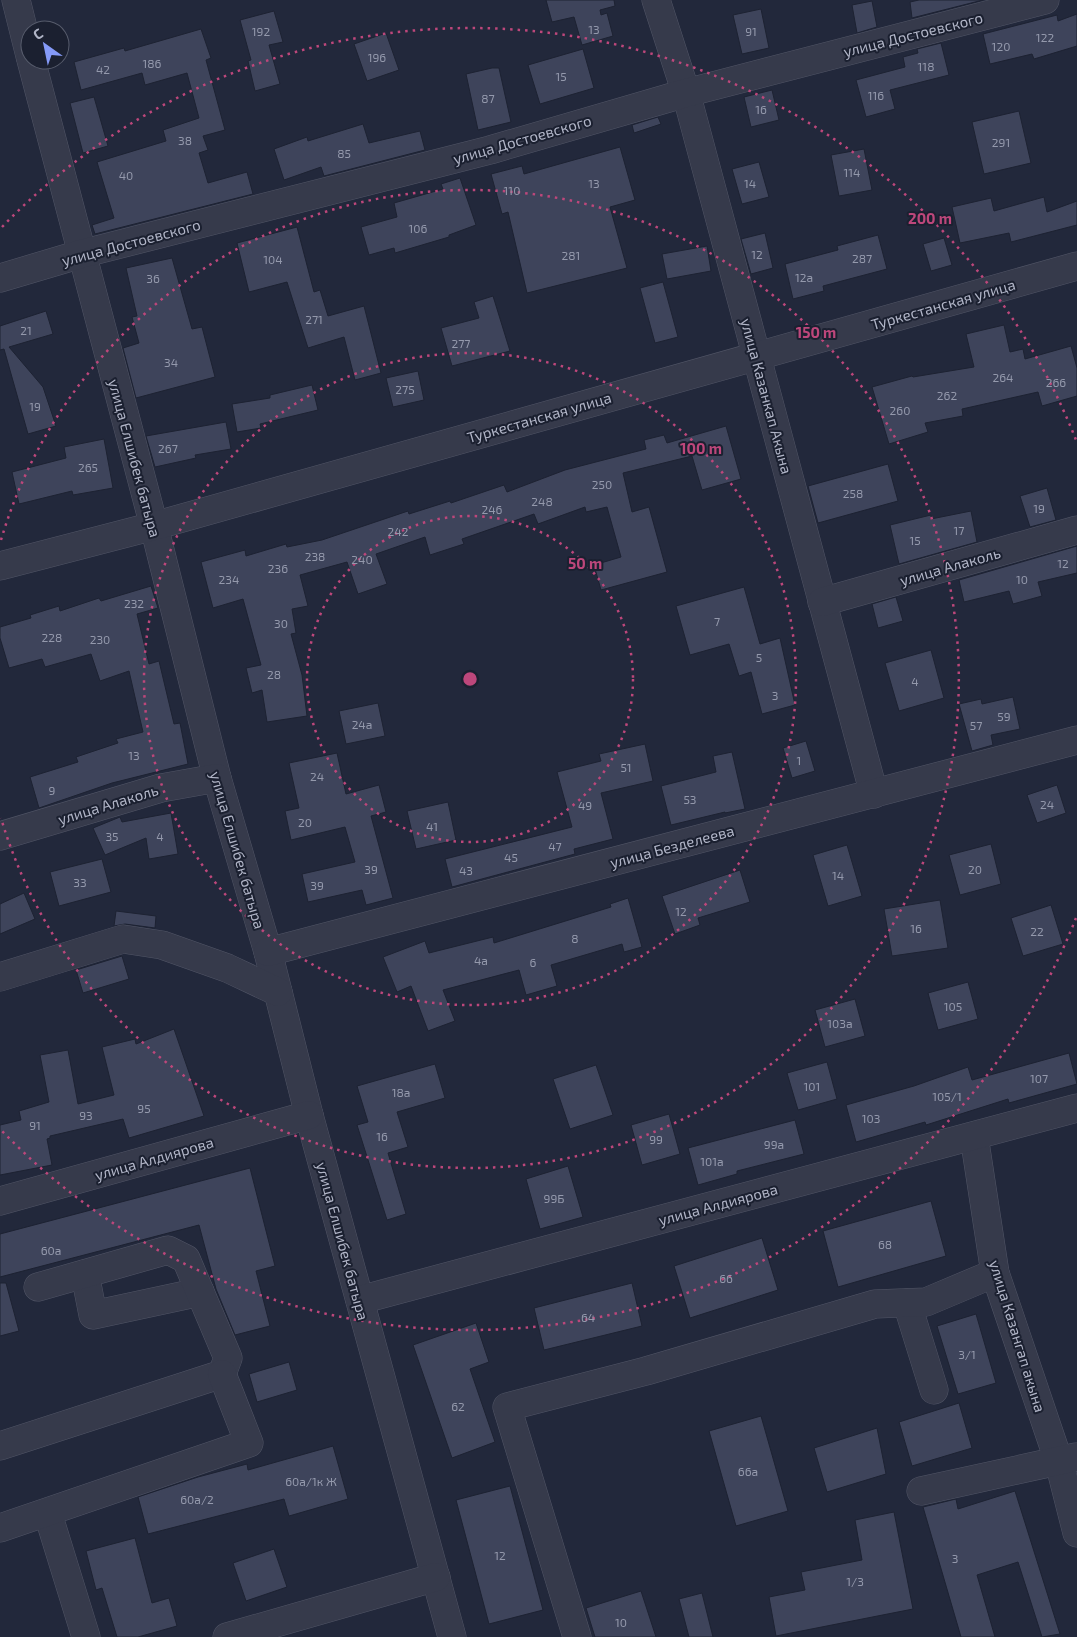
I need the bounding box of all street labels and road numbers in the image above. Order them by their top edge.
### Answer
street label: улица Достоевского [841,8,985,61]
street label: улица Достоевского [451,111,594,168]
street label: улица Достоевского [60,215,203,270]
street label: Туркестанская улица [869,275,1018,334]
street label: улица Казанкап Акына [737,316,796,476]
street label: улица Елшибек батыра [104,377,165,539]
street label: Туркестанская улица [465,388,614,447]
street label: улица Алаколь [898,543,1003,590]
street label: улица Елшибек батыра [206,769,269,931]
street label: улица Алаколь [56,780,161,829]
street label: улица Безделеева [608,821,736,872]
street label: улица Алдиярова [93,1132,216,1185]
street label: улица Елшибек батыра [312,1160,373,1322]
street label: улица Алдиярова [656,1179,780,1230]
street label: улица Казангап акына [985,1258,1050,1415]

